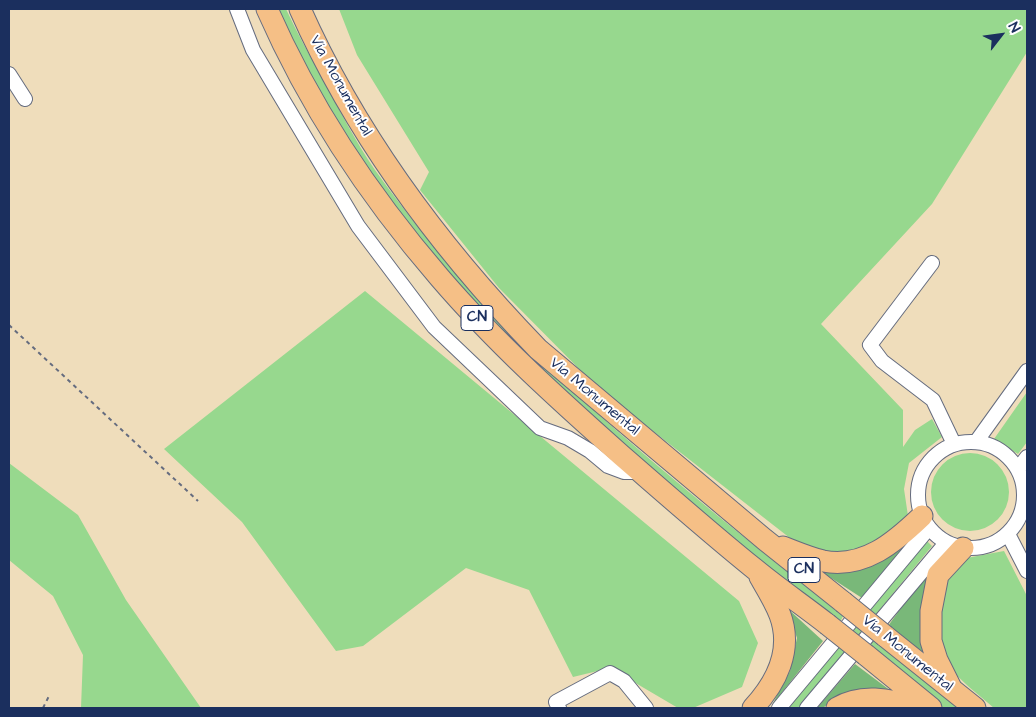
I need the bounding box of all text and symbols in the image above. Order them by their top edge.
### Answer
north arrow [976,10,1026,60]
text: N [1003,19,1025,36]
street label: Vía Monumental [305,33,375,139]
road number: CN [461,306,493,330]
street label: Vía Monumental [545,354,643,440]
road number: CN [788,558,820,582]
street label: Vía Monumental [858,611,956,697]

